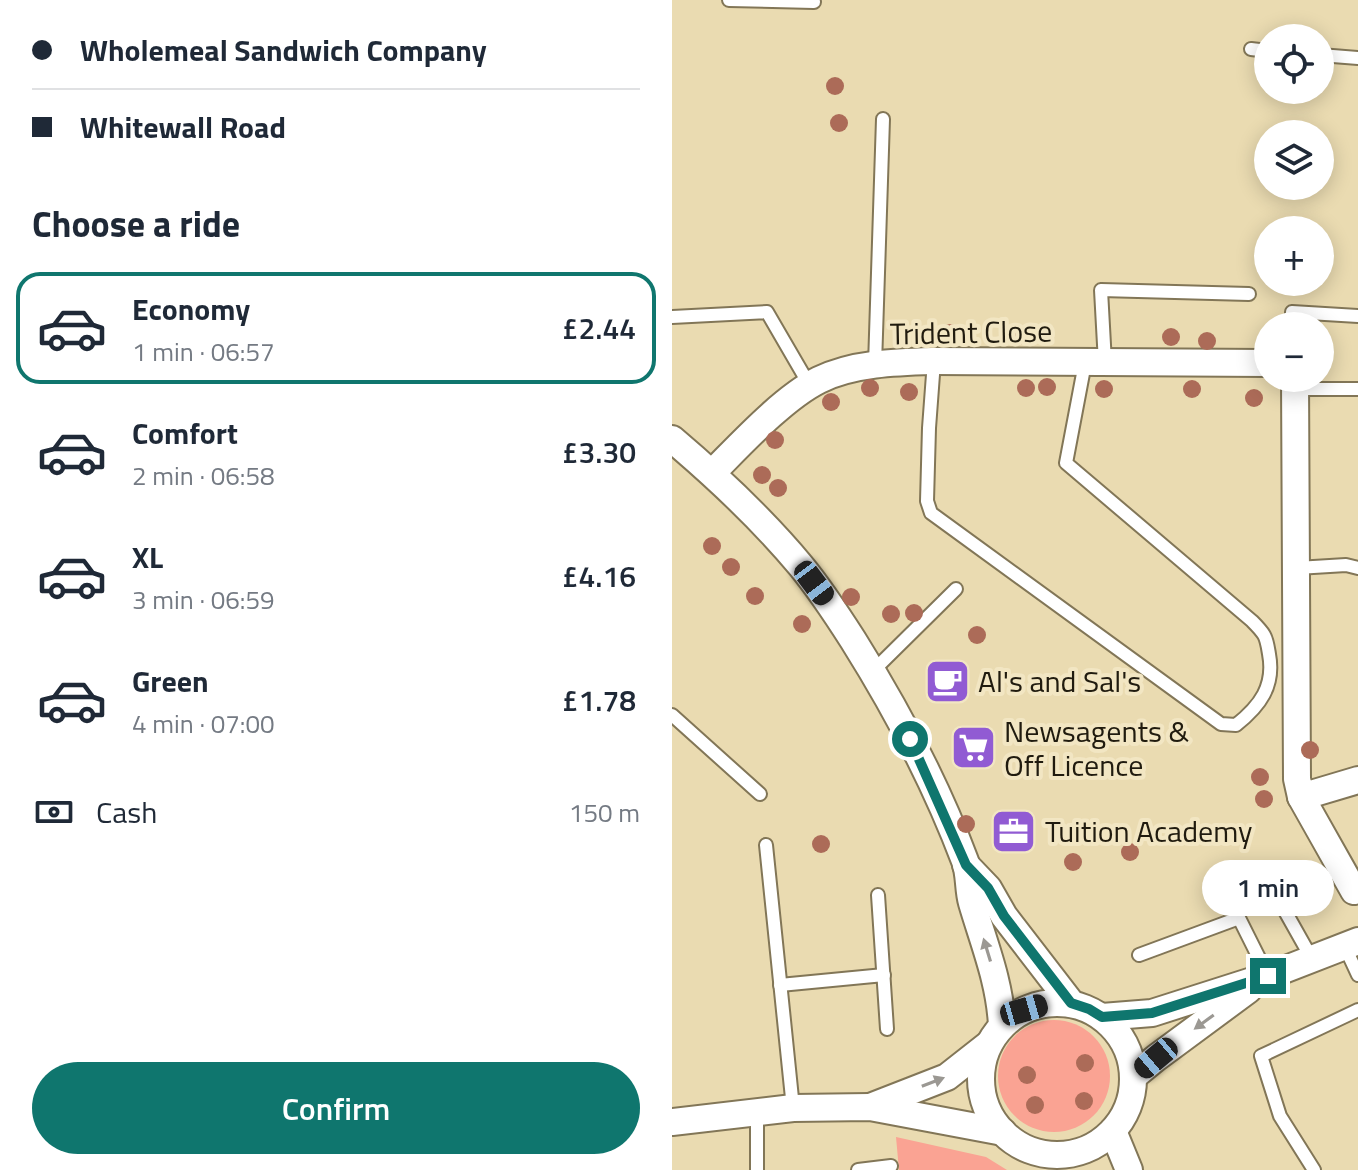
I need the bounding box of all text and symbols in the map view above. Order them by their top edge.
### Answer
map controls [1254,24,1334,392]
button: locate [1254,24,1334,104]
text: Wholemeal Sandwich Company [80,27,487,73]
text: Whitewall Road [80,104,286,150]
button: layers [1254,120,1334,200]
text: Choose a ride [32,196,240,251]
button: + [1254,216,1334,296]
text: Economy [132,286,250,332]
icon: car [36,292,108,364]
text: £2.44 [562,305,636,351]
street label: Trident Close [889,308,1053,356]
button: − [1254,312,1334,392]
text: 1 min · 06:57 [132,332,275,371]
text: Comfort [132,410,238,456]
icon: car [36,416,108,488]
text: £3.30 [562,429,636,475]
text: 2 min · 06:58 [132,456,275,495]
text: XL [132,534,163,580]
icon: car [36,540,108,612]
text: £4.16 [562,553,636,599]
car [790,557,838,609]
text: 3 min · 06:59 [132,580,275,619]
cafe icon: Al's and Sal's [923,657,971,705]
text: Green [132,658,209,704]
place label: Al's and Sal's [978,658,1141,704]
icon: car [36,664,108,736]
text: £1.78 [562,677,636,723]
text: 4 min · 07:00 [132,704,275,743]
place label: Newsagents & Off Licence [1004,708,1190,788]
route start [892,721,928,757]
supermarket icon: Newsagents & Off Licence [949,724,997,772]
text: Cash [96,789,157,835]
icon: cash [32,790,76,834]
text: 150 m [569,793,640,832]
office icon: Tuition Academy [990,807,1038,855]
place label: Tuition Academy [1045,808,1253,854]
callout: 1 min [1202,860,1334,916]
text: 1 min [1237,868,1299,907]
one-way arrow [980,937,993,961]
route end [1250,958,1286,994]
car [998,992,1050,1028]
one-way arrow [1194,1014,1215,1029]
car [1130,1033,1182,1083]
button: Confirm [32,1062,640,1154]
one-way arrow [921,1075,945,1088]

